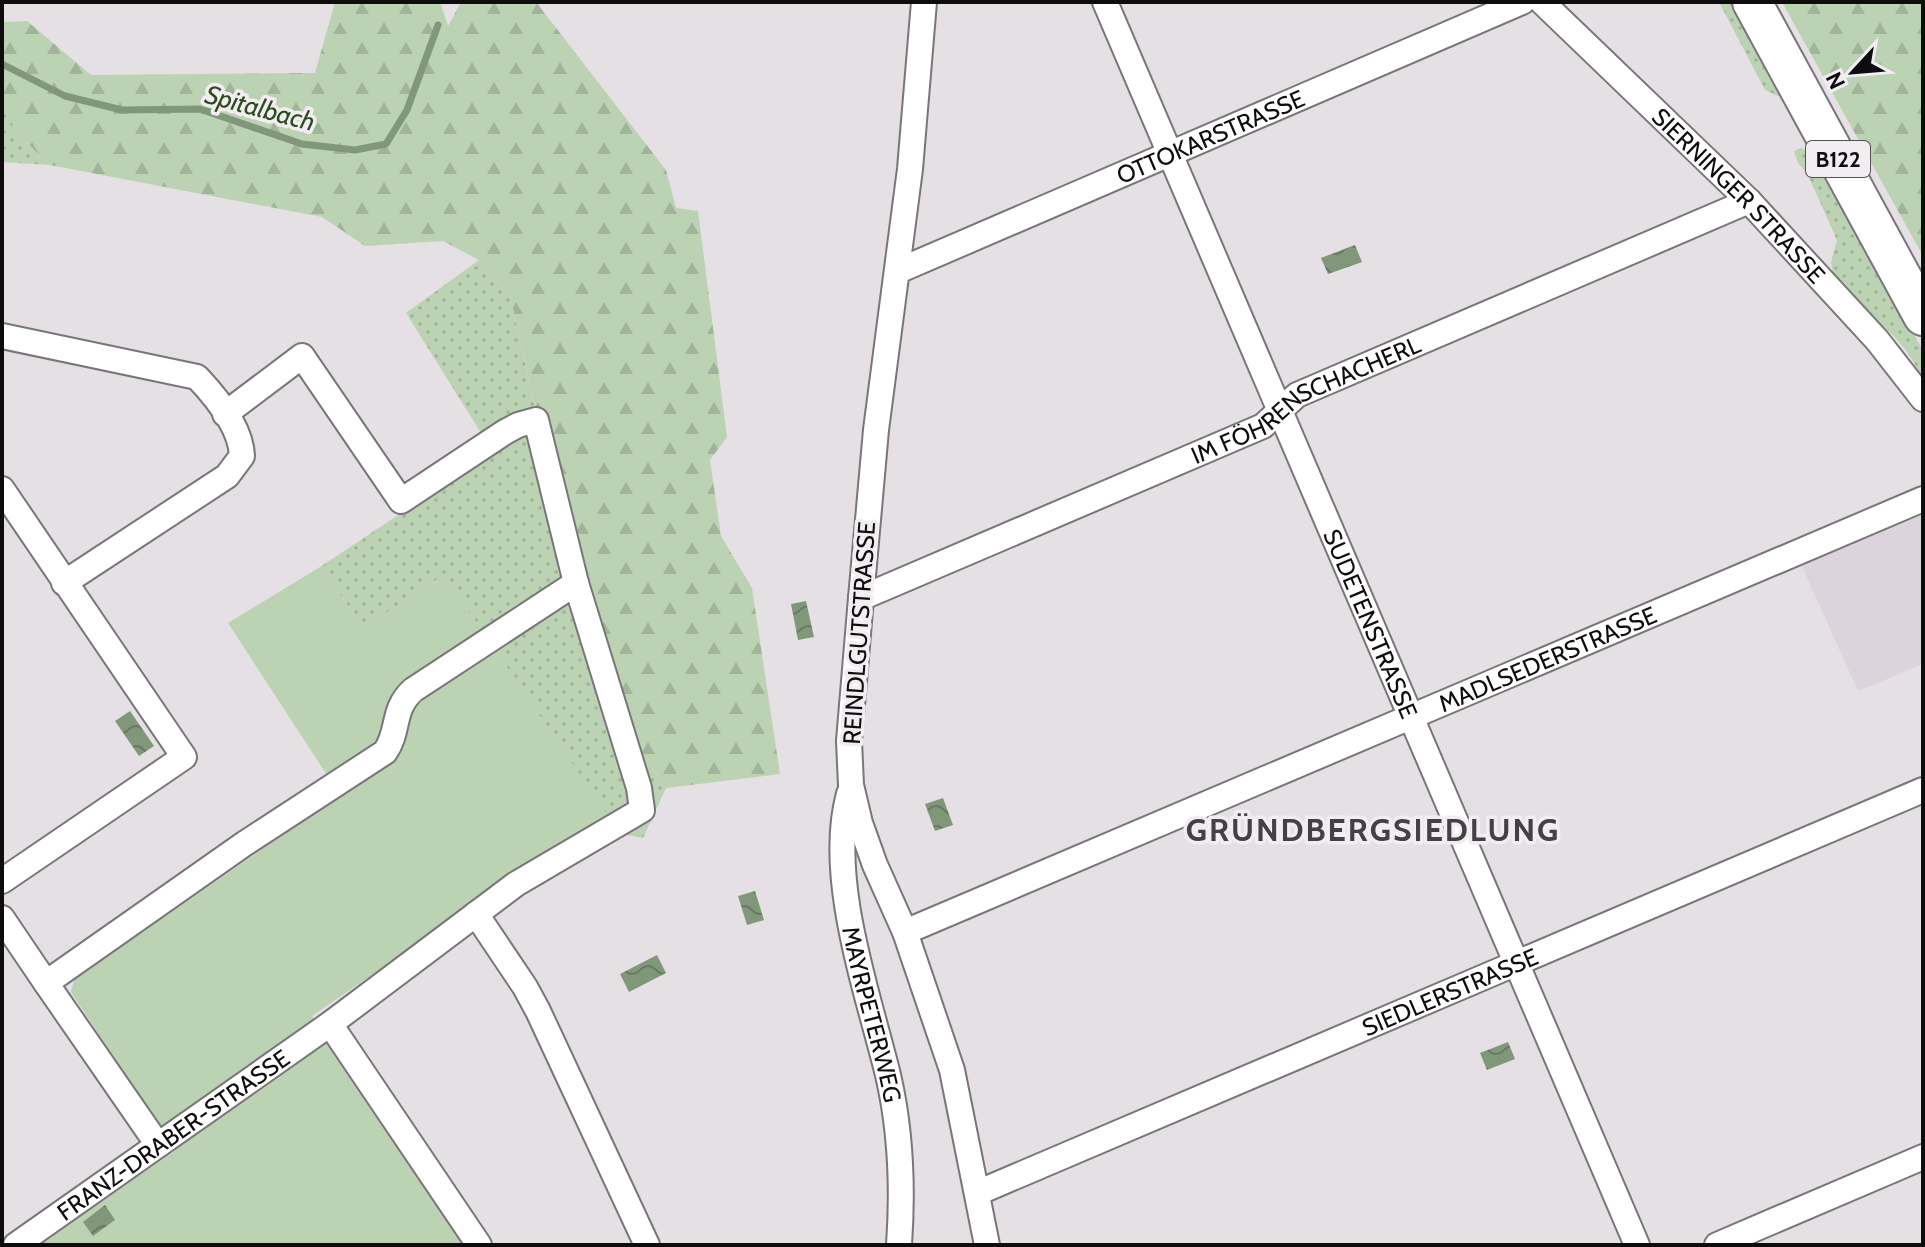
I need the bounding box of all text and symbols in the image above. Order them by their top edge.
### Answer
north arrow [1813,32,1893,112]
text: N [1820,68,1851,93]
water label: Spitalbach [202,78,318,138]
street label: OTTOKARSTRASSE [1112,83,1309,190]
street label: SIERNINGER STRASSE [1646,102,1832,289]
road number: B122 [1806,141,1870,177]
street label: IM FÖHRENSCHACHERL [1187,329,1424,470]
street label: REINDLGUTSTRASSE [837,521,881,745]
street label: SUDETENSTRASSE [1318,525,1424,722]
street label: MADLSEDERSTRASSE [1434,600,1661,718]
district label: GRÜNDBERGSIEDLUNG [1186,810,1560,849]
street label: MAYRPETERWEG [836,924,908,1105]
street label: SIEDLERSTRASSE [1358,941,1542,1042]
street label: FRANZ-DRABER-STRASSE [51,1043,295,1226]

